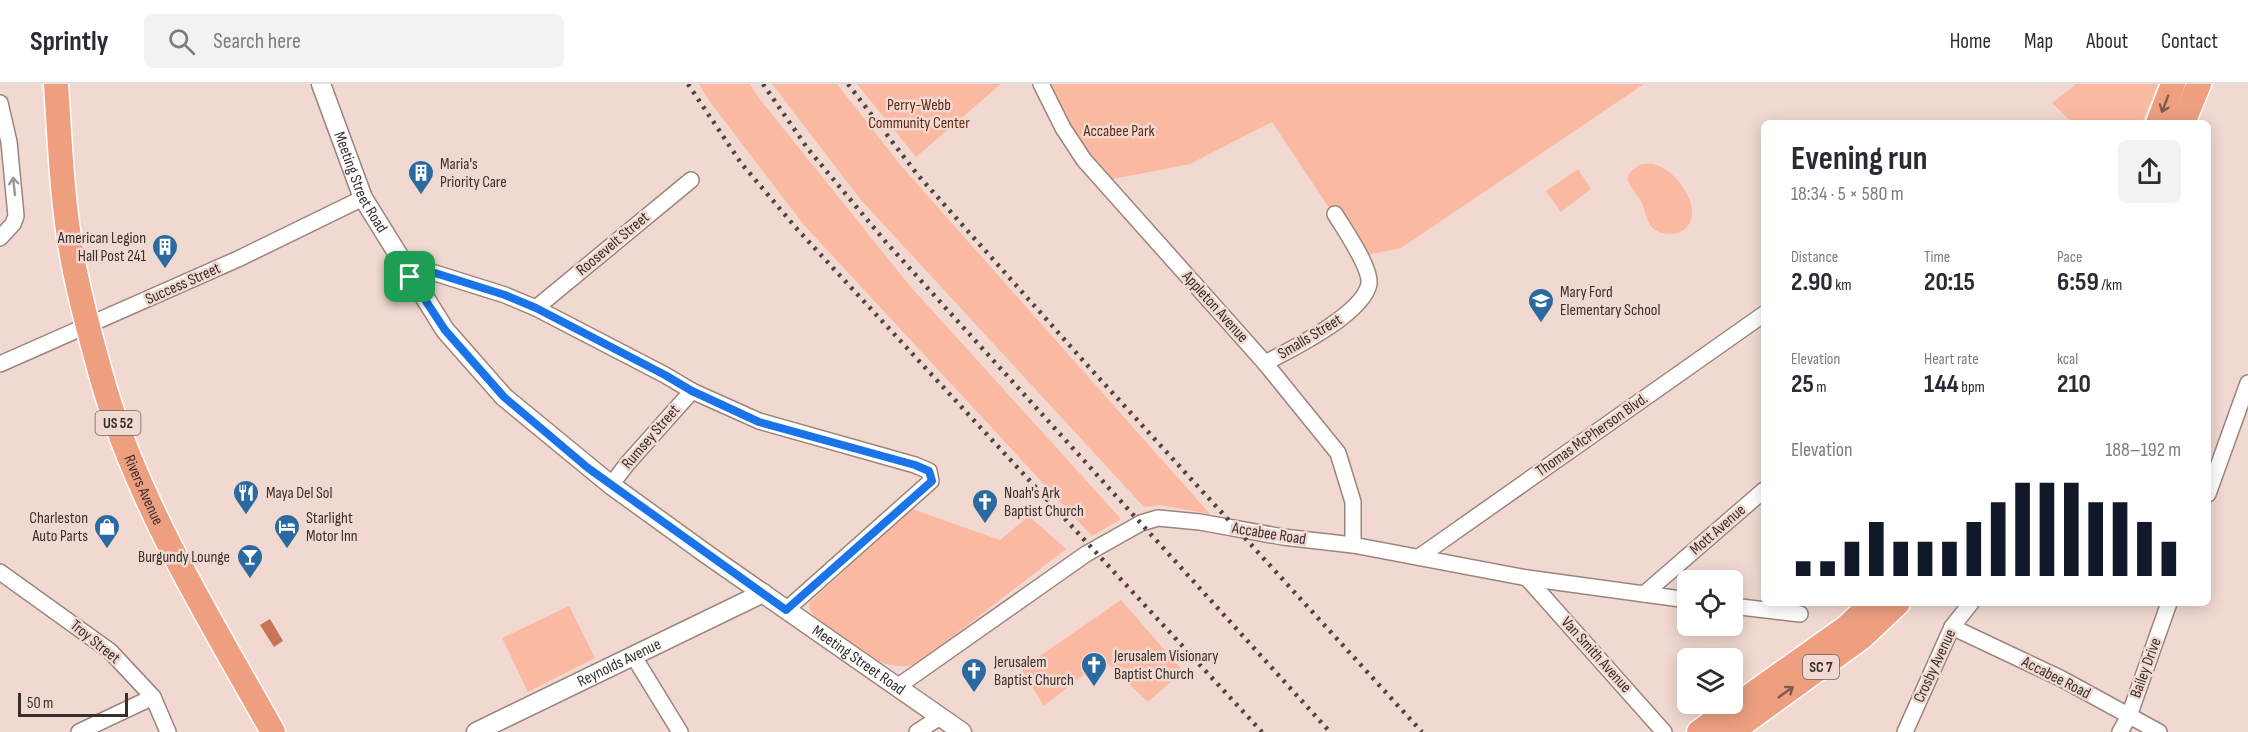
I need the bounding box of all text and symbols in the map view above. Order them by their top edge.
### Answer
search box [144,14,564,68]
text: Sprintly [30,25,108,58]
icon: search [165,25,198,58]
text: Search here [213,28,301,55]
text: Home [1950,29,1991,54]
text: Map [2024,29,2053,54]
text: About [2086,29,2128,54]
text: Contact [2161,29,2218,54]
one-way arrow [2159,94,2170,112]
park label: Perry-Webb Community Center [868,96,970,133]
park label: Accabee Park [1082,122,1155,141]
street label: Meeting Street Road [330,129,392,236]
text: Evening run [1791,139,1927,179]
button: share [2118,140,2181,203]
place label: Maria's Priority Care [440,155,507,192]
building icon: Maria's Priority Care [406,158,436,196]
one-way arrow [8,176,19,196]
text: 18:34 · 5 × 580 m [1791,182,1904,206]
street label: Roosevelt Street [573,208,653,280]
place label: American Legion Hall Post 241 [57,229,146,266]
building icon: American Legion Hall Post 241 [150,232,180,270]
text: Distance [1791,248,1838,267]
text: Time [1924,248,1950,267]
text: Pace [2057,248,2082,267]
pin [384,251,435,302]
street label: Success Street [142,259,224,309]
icon: arrive [393,260,426,293]
street label: Appleton Avenue [1177,267,1252,347]
text: 2.90 [1791,267,1833,298]
text: 20:15 [1924,267,1975,298]
text: 6:59 [2057,267,2099,298]
text: km [1833,276,1852,295]
text: /km [2099,276,2122,295]
place label: Mary Ford Elementary School [1560,283,1660,320]
school or university icon: Mary Ford Elementary School [1526,286,1556,324]
street label: Smalls Street [1275,310,1346,363]
text: Elevation [1791,350,1840,369]
text: Heart rate [1924,350,1979,369]
text: kcal [2057,350,2078,369]
text: 25 [1791,369,1814,400]
text: 144 [1924,369,1959,400]
text: 210 [2057,369,2091,400]
text: m [1814,378,1827,397]
text: bpm [1959,378,1985,397]
street label: Thomas McPherson Blvd. [1532,389,1652,481]
street label: Rumsey Street [618,401,684,473]
road number: US 52 [96,411,140,435]
text: Elevation [1791,438,1853,462]
text: 188–192 m [2105,438,2181,462]
street label: Rivers Avenue [120,452,168,528]
restaurant icon: Maya Del Sol [231,478,261,516]
place label: Maya Del Sol [266,484,333,503]
place label: Noah's Ark Baptist Church [1004,484,1084,521]
church icon: Noah's Ark Baptist Church [970,487,1000,525]
street label: Mott Avenue [1686,501,1750,559]
place label: Charleston Auto Parts [29,509,88,546]
place label: Starlight Motor Inn [306,509,358,546]
shop icon: Charleston Auto Parts [92,512,122,550]
hotel icon: Starlight Motor Inn [272,512,302,550]
street label: Accabee Road [1230,519,1307,549]
bar icon: Burgundy Lounge [235,542,265,580]
place label: Burgundy Lounge [138,548,230,567]
map controls [1677,570,1743,714]
button: locate [1677,570,1743,636]
street label: Van Smith Avenue [1557,613,1635,697]
street label: Troy Street [66,616,124,668]
street label: Meeting Street Road [809,621,909,699]
street label: Crosby Avenue [1910,626,1960,706]
street label: Reynolds Avenue [574,634,664,691]
street label: Bailey Drive [2126,635,2166,701]
place label: Jerusalem Visionary Baptist Church [1113,647,1219,684]
button: layers [1677,648,1743,714]
church icon: Jerusalem Visionary Baptist Church [1079,650,1109,688]
street label: Accabee Road [2018,652,2093,703]
place label: Jerusalem Baptist Church [993,653,1074,690]
road number: SC 7 [1803,655,1839,679]
church icon: Jerusalem Baptist Church [959,656,989,694]
one-way arrow [1778,686,1794,698]
scale bar [18,690,128,718]
text: 50 m [27,694,53,713]

